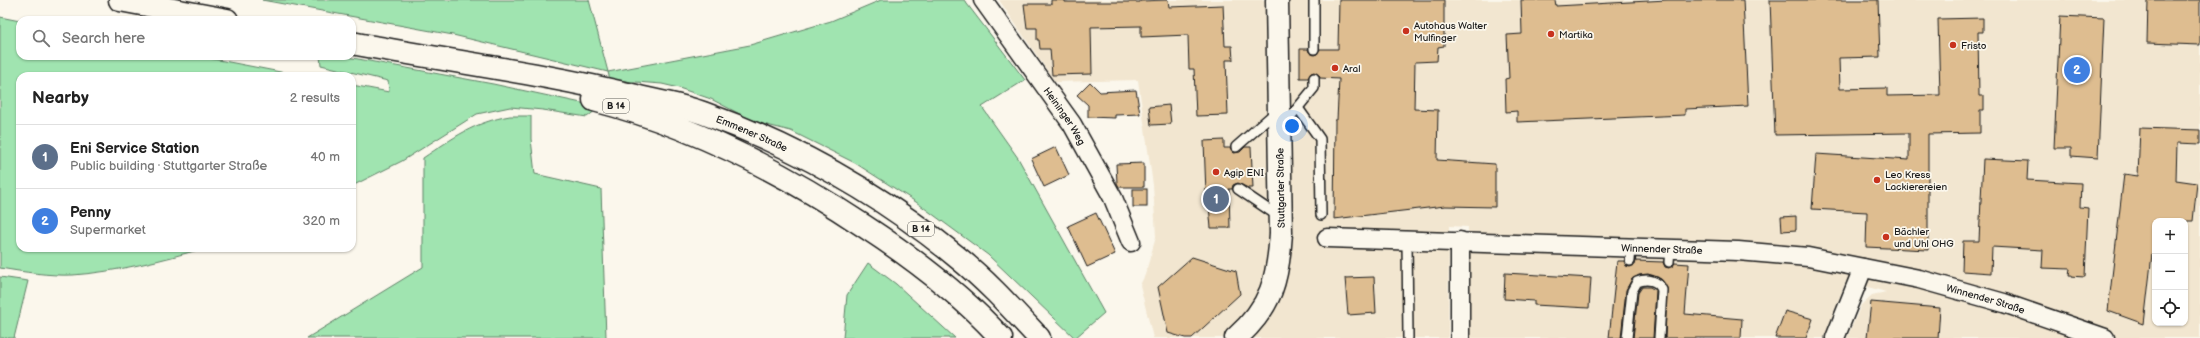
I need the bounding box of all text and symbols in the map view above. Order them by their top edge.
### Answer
search box [16,16,356,60]
place label: Autohaus Walter Mulfinger [1414,20,1487,44]
marker: Autohaus Walter Mulfinger [1401,26,1411,36]
icon: search [30,27,52,49]
text: Search here [62,29,145,48]
marker: Martika [1546,29,1556,39]
place label: Martika [1559,29,1593,41]
marker: Fristo [1948,40,1958,50]
place label: Fristo [1961,40,1987,52]
pin: 2 [2064,55,2090,85]
marker: Aral [1330,63,1340,73]
place label: Aral [1343,63,1360,75]
street label: Heininger Weg [1041,85,1088,148]
text: Nearby [32,88,89,108]
text: 2 results [290,90,340,106]
road number: B 14 [603,99,629,113]
street label: Emmener Straße [714,113,789,155]
your location [1282,116,1302,136]
text: Eni Service Station [70,139,199,158]
street label: Stuttgarter Straße [1274,148,1288,228]
text: 1 [42,149,48,165]
text: 40 m [310,149,340,165]
text: Public building · Stuttgarter Straße [70,158,267,174]
marker: Agip ENI [1211,167,1221,177]
place label: Agip ENI [1224,167,1264,179]
place label: Leo Kress Lackierereien [1885,169,1948,193]
marker: Leo Kress Lackierereien [1872,175,1882,185]
pin: 1 [1203,184,1229,214]
text: Penny [70,203,111,222]
text: 2 [41,213,49,229]
text: 320 m [302,213,340,229]
map controls [2152,218,2188,326]
button: + [2152,218,2188,254]
text: Supermarket [70,222,146,238]
road number: B 14 [908,222,934,236]
place label: Bächler und Uhl OHG [1894,226,1954,250]
marker: Bächler und Uhl OHG [1881,232,1891,242]
street label: Winnender Straße [1621,242,1703,257]
button: − [2152,254,2188,290]
street label: Winnender Straße [1945,282,2026,317]
button: locate [2152,290,2188,326]

